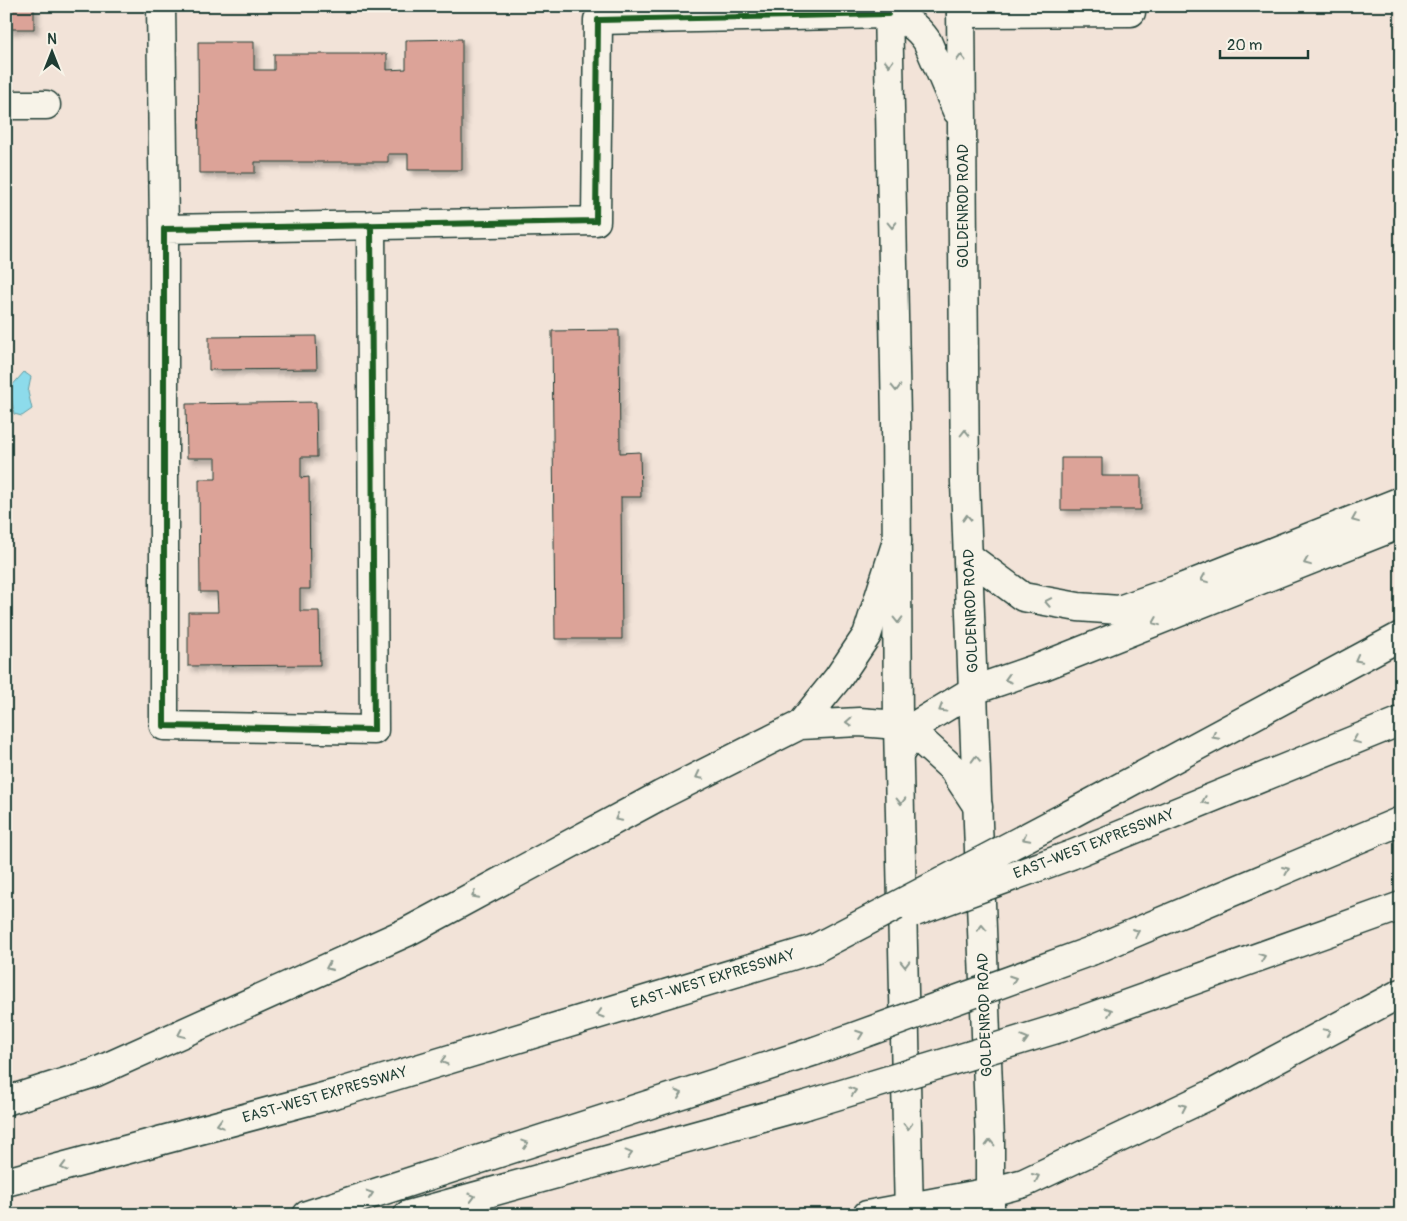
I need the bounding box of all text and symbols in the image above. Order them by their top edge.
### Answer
north arrow [28,28,78,78]
scale bar [1220,28,1307,60]
text: N [47,31,57,48]
text: 20 m [1227,36,1262,55]
one-way arrow [956,53,967,61]
one-way arrow [884,59,894,67]
street label: GOLDENROD ROAD [954,144,973,268]
one-way arrow [887,222,897,229]
one-way arrow [891,384,901,392]
one-way arrow [960,429,970,436]
one-way arrow [1352,513,1360,523]
one-way arrow [962,514,972,522]
street label: GOLDENROD ROAD [959,549,983,673]
one-way arrow [1303,556,1312,566]
one-way arrow [1200,573,1209,583]
one-way arrow [1043,597,1052,607]
one-way arrow [893,616,903,624]
one-way arrow [1152,616,1161,626]
one-way arrow [1354,653,1363,663]
one-way arrow [1005,674,1013,684]
one-way arrow [938,703,947,713]
one-way arrow [845,717,853,728]
one-way arrow [1211,730,1220,740]
one-way arrow [1352,734,1361,744]
one-way arrow [971,754,982,762]
one-way arrow [695,770,704,780]
one-way arrow [1201,794,1210,805]
one-way arrow [895,798,906,806]
street label: EAST-WEST EXPRESSWAY [1011,804,1177,883]
one-way arrow [614,812,623,822]
one-way arrow [1022,832,1031,842]
one-way arrow [1281,865,1289,875]
one-way arrow [471,889,480,899]
one-way arrow [977,924,987,932]
one-way arrow [1131,928,1140,939]
street label: EAST-WEST EXPRESSWAY [629,945,798,1013]
street label: GOLDENROD ROAD [973,953,997,1077]
one-way arrow [1258,953,1266,963]
one-way arrow [899,960,910,968]
one-way arrow [325,961,334,971]
one-way arrow [1009,975,1017,985]
one-way arrow [1104,1007,1113,1017]
one-way arrow [596,1008,604,1018]
one-way arrow [177,1028,186,1038]
one-way arrow [1322,1028,1331,1038]
one-way arrow [856,1030,864,1040]
one-way arrow [1021,1034,1029,1044]
one-way arrow [440,1055,449,1065]
street label: EAST-WEST EXPRESSWAY [240,1062,410,1128]
one-way arrow [848,1087,857,1097]
one-way arrow [674,1090,683,1100]
one-way arrow [1178,1103,1187,1114]
one-way arrow [217,1119,225,1129]
one-way arrow [903,1122,914,1130]
one-way arrow [984,1139,995,1147]
one-way arrow [520,1140,528,1150]
one-way arrow [625,1149,633,1160]
one-way arrow [60,1161,68,1171]
one-way arrow [1031,1173,1040,1183]
one-way arrow [365,1190,374,1200]
one-way arrow [468,1193,476,1203]

